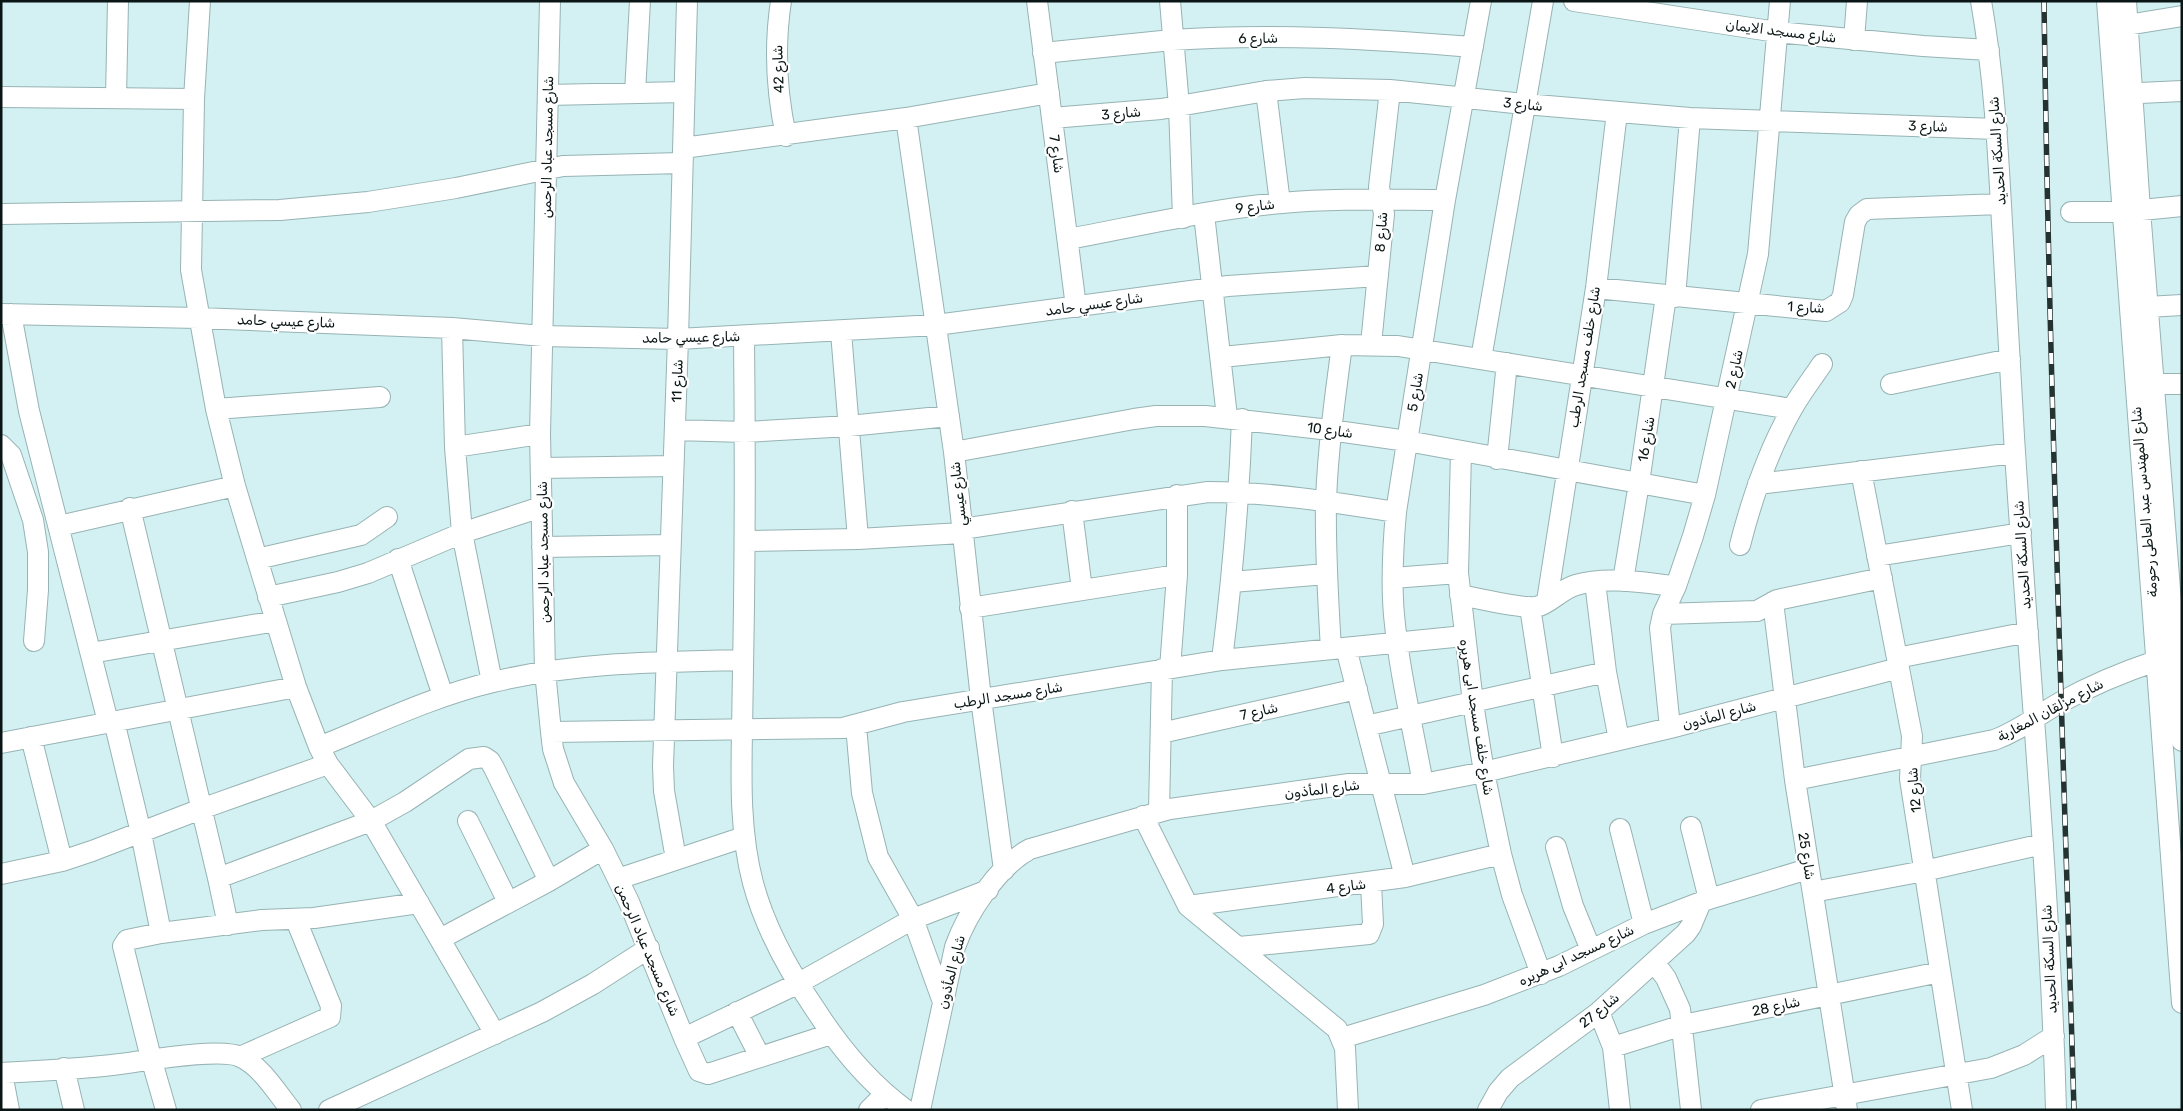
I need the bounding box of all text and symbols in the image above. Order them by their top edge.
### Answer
street label: شارع مسجد الايمان [1724,16,1837,49]
street label: شارع 6 [1238,30,1278,49]
street label: شارع 42 [769,44,790,93]
street label: شارع مسجد عباد الرحمن [538,76,559,218]
street label: شارع 3 [1502,94,1544,117]
street label: شارع السكة الحديد [1985,96,2012,206]
street label: شارع 3 [1100,103,1142,126]
street label: شارع 3 [1908,117,1948,138]
street label: شارع 7 [1043,134,1068,175]
street label: شارع 9 [1234,196,1276,219]
street label: شارع 8 [1372,211,1393,253]
street label: شارع خلف مسجد الرطب [1565,285,1606,429]
street label: شارع عيسي حامد [1044,289,1144,322]
street label: شارع 1 [1787,298,1825,319]
street label: شارع عيسي حامد [236,311,335,334]
street label: شارع عيسي حامد [642,328,740,349]
street label: شارع 2 [1722,348,1749,391]
street label: شارع 11 [668,359,689,403]
street label: شارع 5 [1404,371,1429,413]
street label: شارع المهندس عبد العاطى رحومة [2128,406,2163,598]
street label: شارع 16 [1635,415,1660,463]
street label: شارع 10 [1306,419,1354,444]
street label: شارع عيسي [947,461,972,527]
street label: شارع مسجد عباد الرحمن [534,481,555,623]
street label: شارع السكة الحديد [2010,500,2037,610]
street label: شارع خلف مسجد ابى هريره [1454,638,1497,797]
street label: شارع مزلقان المغاربة [1994,675,2107,747]
street label: شارع مسجد الرطب [952,678,1064,715]
street label: شارع المأذون [1680,697,1758,735]
street label: شارع 7 [1238,699,1280,726]
street label: شارع 12 [1904,766,1927,813]
street label: شارع المأذون [1283,776,1361,805]
street label: شارع 25 [1792,831,1819,881]
street label: شارع 4 [1325,876,1367,899]
street label: شارع مسجد عباد الرحمن [610,881,683,1020]
street label: شارع السكة الحديد [2038,904,2063,1014]
street label: شارع مسجد ابى هريره [1516,921,1637,991]
street label: شارع المأذون [934,933,971,1011]
street label: شارع 27 [1576,989,1624,1033]
street label: شارع 28 [1751,993,1802,1022]

